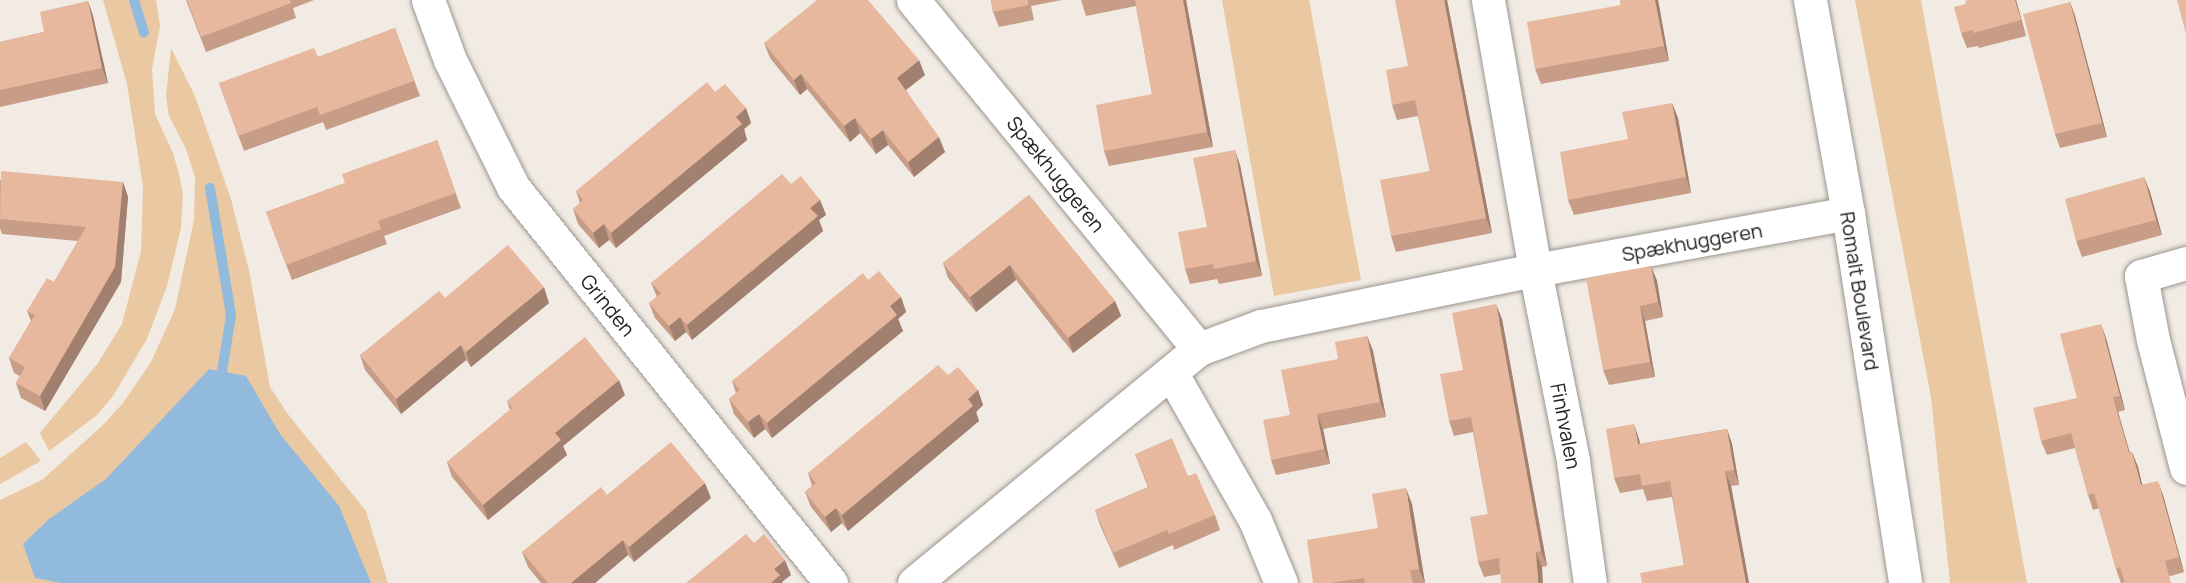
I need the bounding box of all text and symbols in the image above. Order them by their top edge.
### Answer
street label: Spækhuggeren [1002,111,1110,237]
street label: Romalt Boulevard [1836,210,1884,372]
street label: Spækhuggeren [1620,218,1764,266]
street label: Grinden [576,269,640,341]
street label: Finhvalen [1546,381,1586,471]

